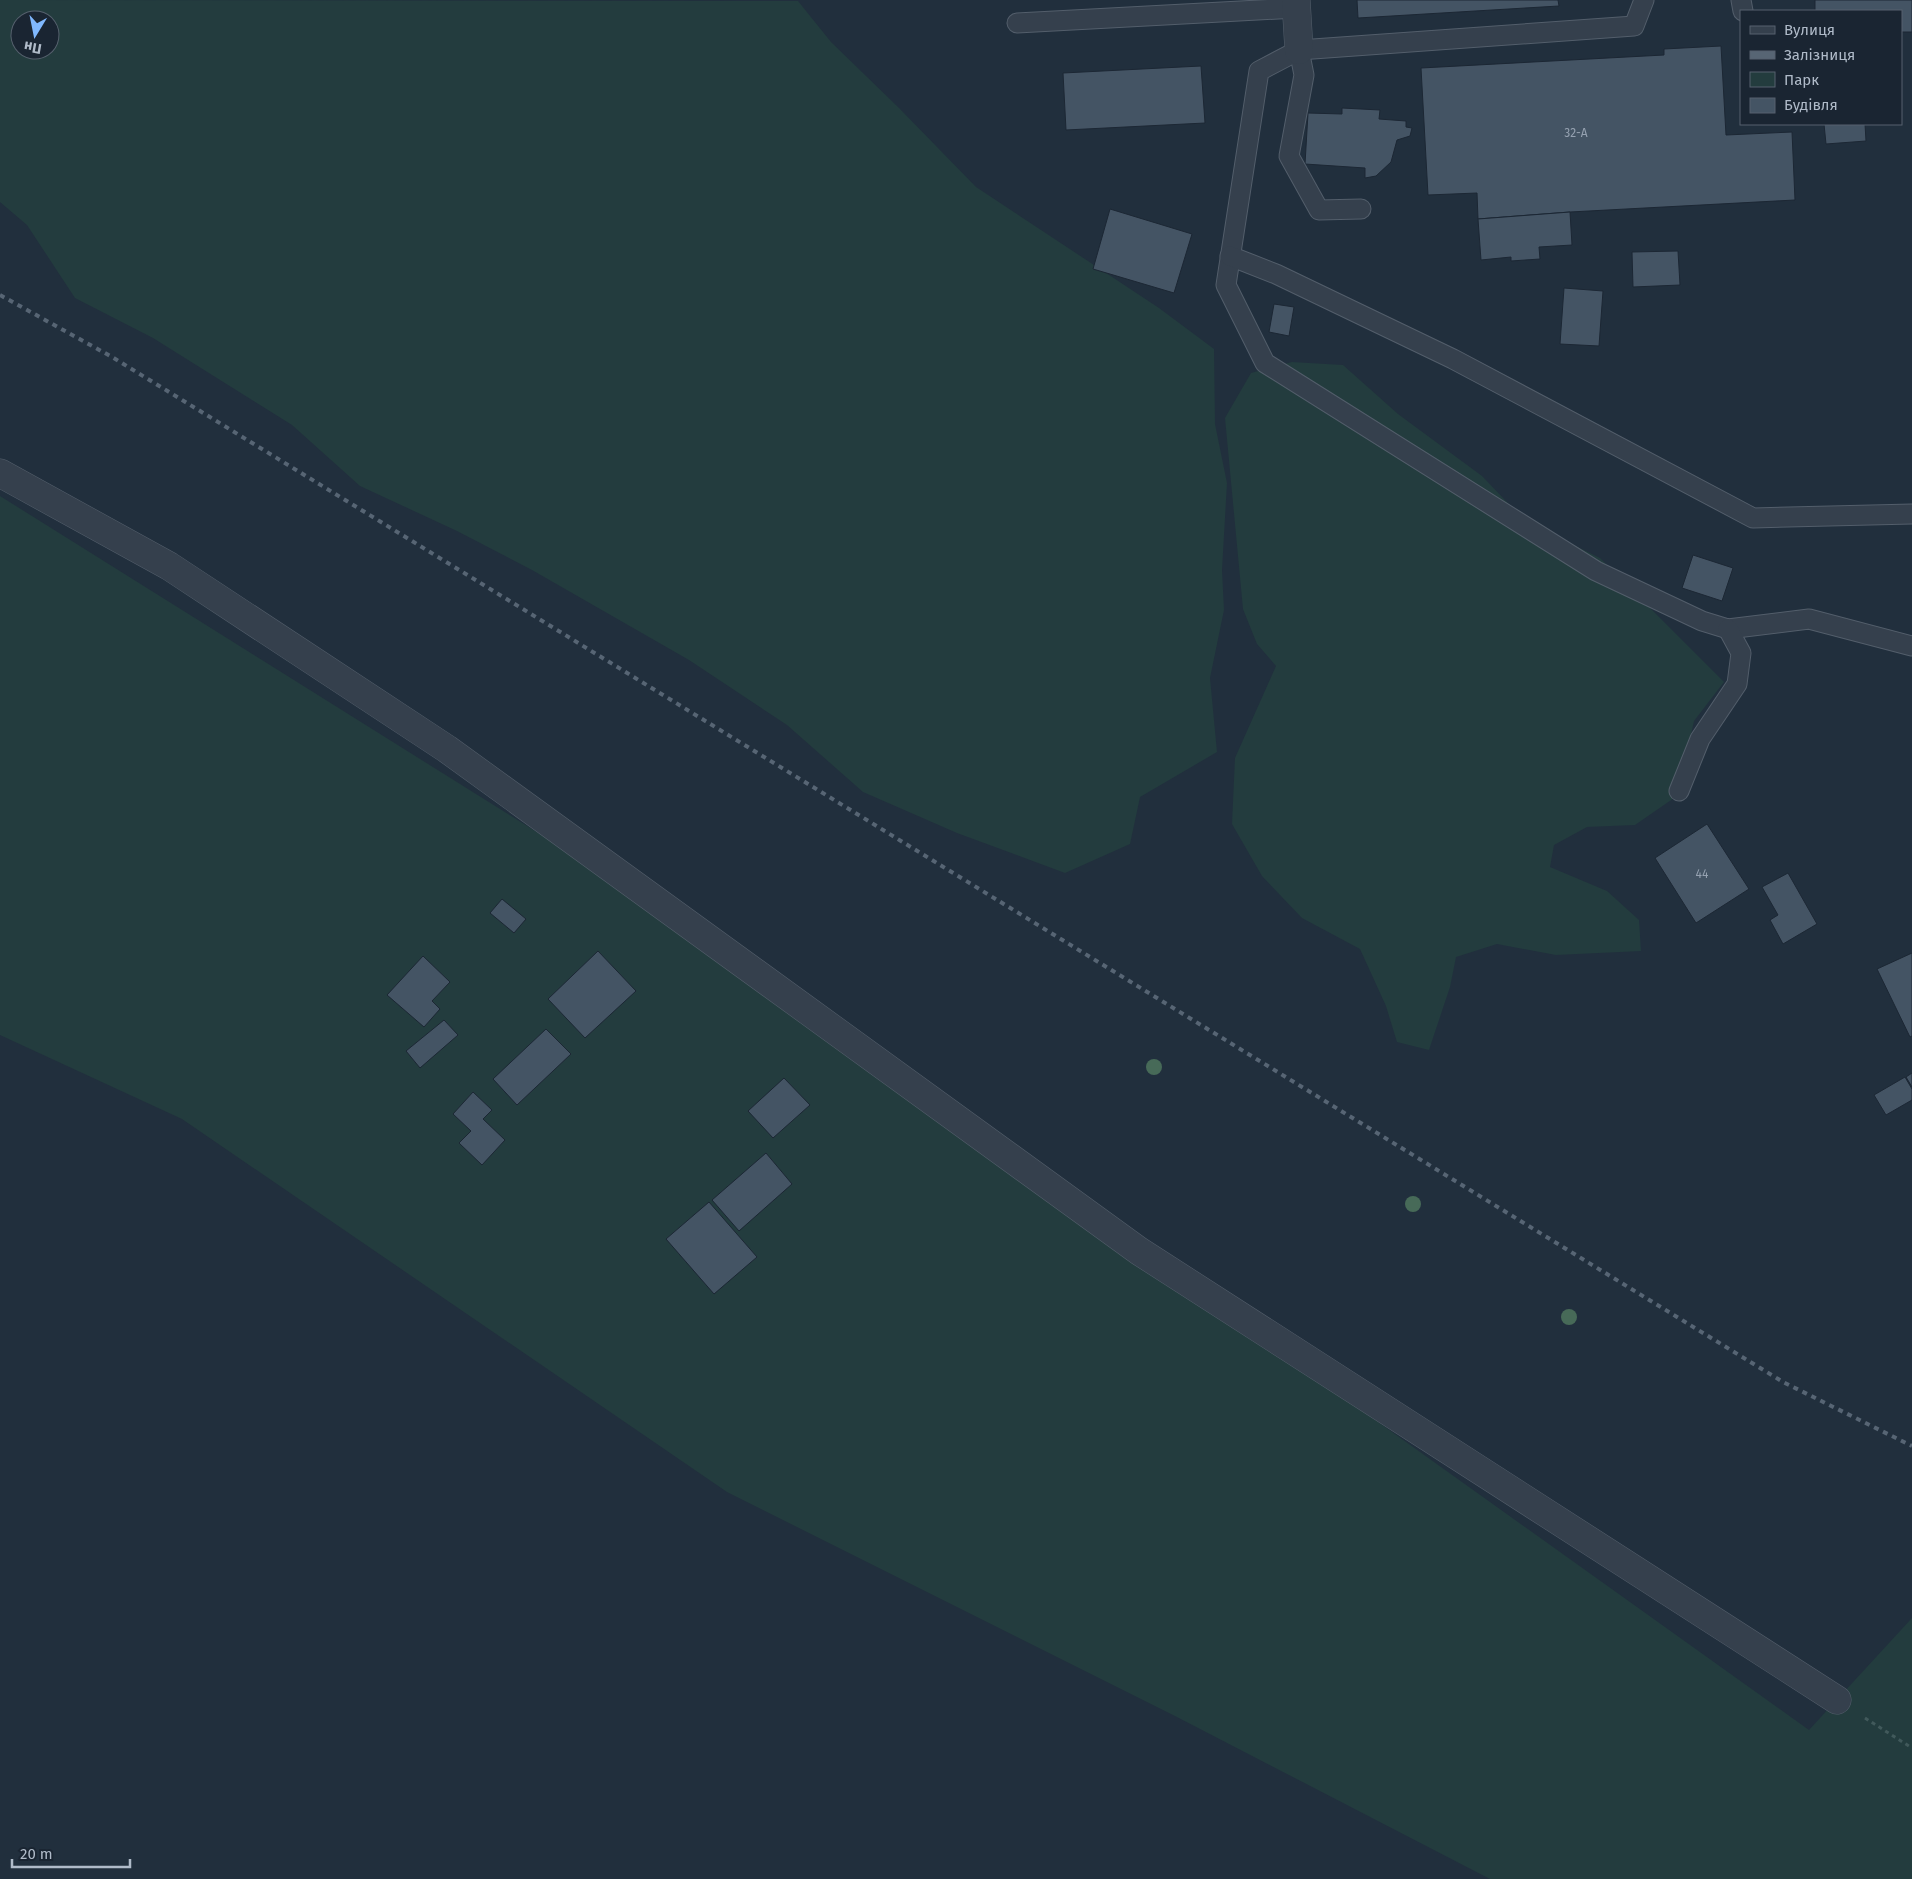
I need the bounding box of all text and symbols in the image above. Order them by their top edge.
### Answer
north arrow [10,10,60,60]
legend [1740,10,1902,125]
text: Вулиця [1784,21,1835,39]
text: Пн [23,37,43,57]
text: Залізниця [1784,46,1855,64]
text: Парк [1784,71,1819,89]
text: Будівля [1784,96,1838,114]
house number: 32-А [1564,126,1588,140]
house number: 44 [1696,867,1709,881]
scale bar [12,1836,130,1868]
text: 20 m [20,1845,53,1863]

